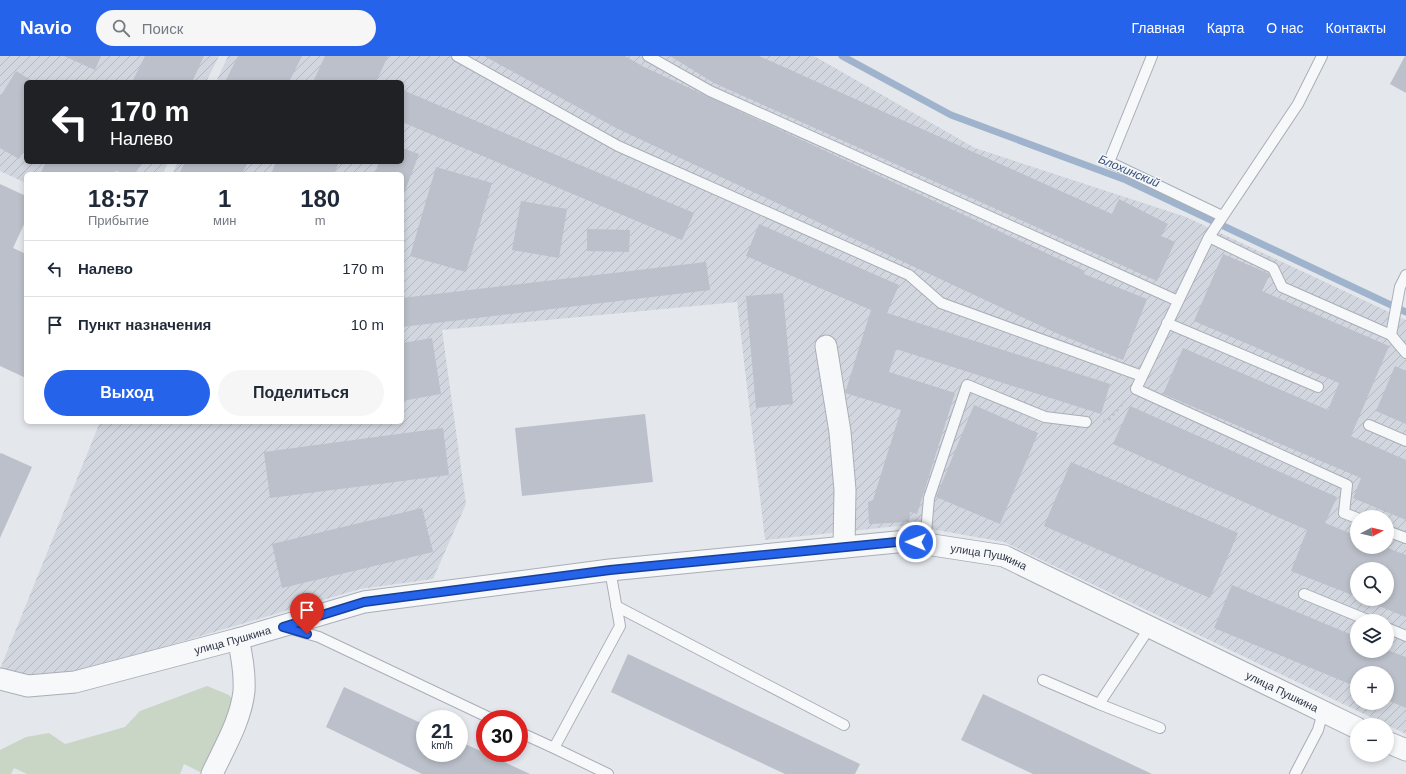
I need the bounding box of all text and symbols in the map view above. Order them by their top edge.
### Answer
search box [96,10,376,46]
text: Navio [20,17,72,38]
icon: search [110,17,132,39]
text: Поиск [142,20,183,37]
text: Главная [1131,20,1185,36]
text: Карта [1207,20,1244,36]
text: О нас [1266,20,1304,36]
text: Контакты [1326,20,1386,36]
icon: left [44,96,96,148]
text: 170 m [110,96,189,127]
text: Налево [110,129,173,149]
water label: Блохинский [1096,152,1162,190]
text: 18:57 [88,185,149,212]
text: 1 [218,185,231,212]
text: 180 [300,185,340,212]
text: Прибытие [88,213,149,228]
text: мин [213,213,236,228]
text: m [315,213,326,228]
icon: left [44,258,66,280]
text: Налево [78,260,133,277]
text: 170 m [342,260,384,277]
icon: arrive [44,314,66,336]
text: Пункт назначения [78,316,211,333]
text: 10 m [351,316,384,333]
button: Выход [44,370,210,416]
button: Поделиться [218,370,384,416]
north arrow [1350,510,1394,554]
map controls [1350,510,1394,762]
position arrow [895,521,937,563]
street label: улица Пушкина [950,542,1030,573]
button: search [1350,562,1394,606]
pin [290,593,324,634]
icon: arrive [296,599,318,621]
button: layers [1350,614,1394,658]
street label: улица Пушкина [193,623,273,656]
button: + [1350,666,1394,710]
street label: улица Пушкина [1244,669,1321,715]
speed limit sign: 30 [476,710,528,762]
button: − [1350,718,1394,762]
text: 21 [431,720,453,742]
text: km/h [431,740,453,751]

